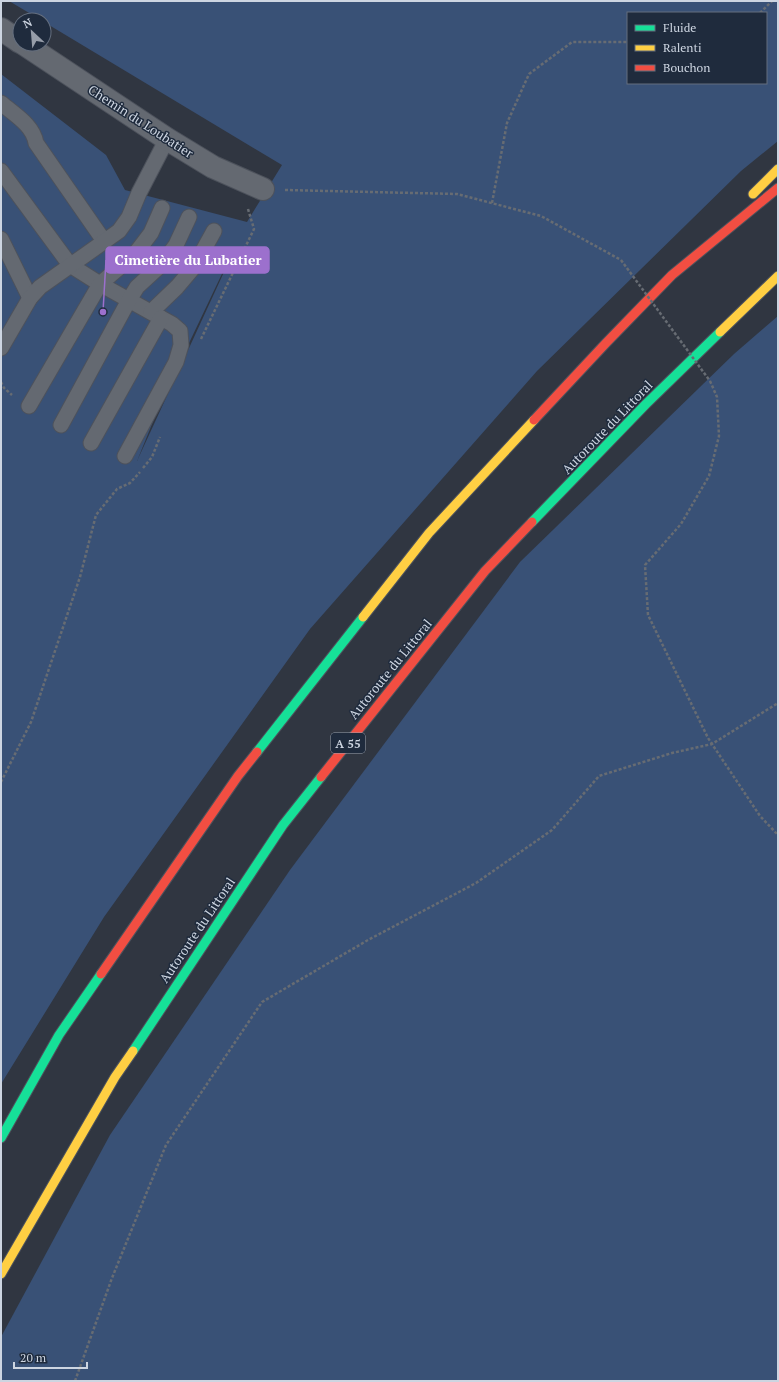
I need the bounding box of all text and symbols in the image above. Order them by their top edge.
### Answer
north arrow [12,12,52,52]
legend [627,12,767,84]
text: N [21,15,35,31]
text: Fluide [663,20,696,35]
text: Ralenti [663,40,702,55]
text: Bouchon [663,60,710,75]
street label: Chemin du Loubatier [85,80,197,162]
callout: Cimetière du Lubatier [106,247,269,273]
text: Cimetière du Lubatier [115,250,261,269]
street label: Autoroute du Littoral [558,376,656,478]
street label: Autoroute du Littoral [344,615,436,723]
road number: A 55 [331,733,365,753]
street label: Autoroute du Littoral [155,874,239,986]
scale bar [14,1344,87,1370]
text: 20 m [20,1350,47,1365]

